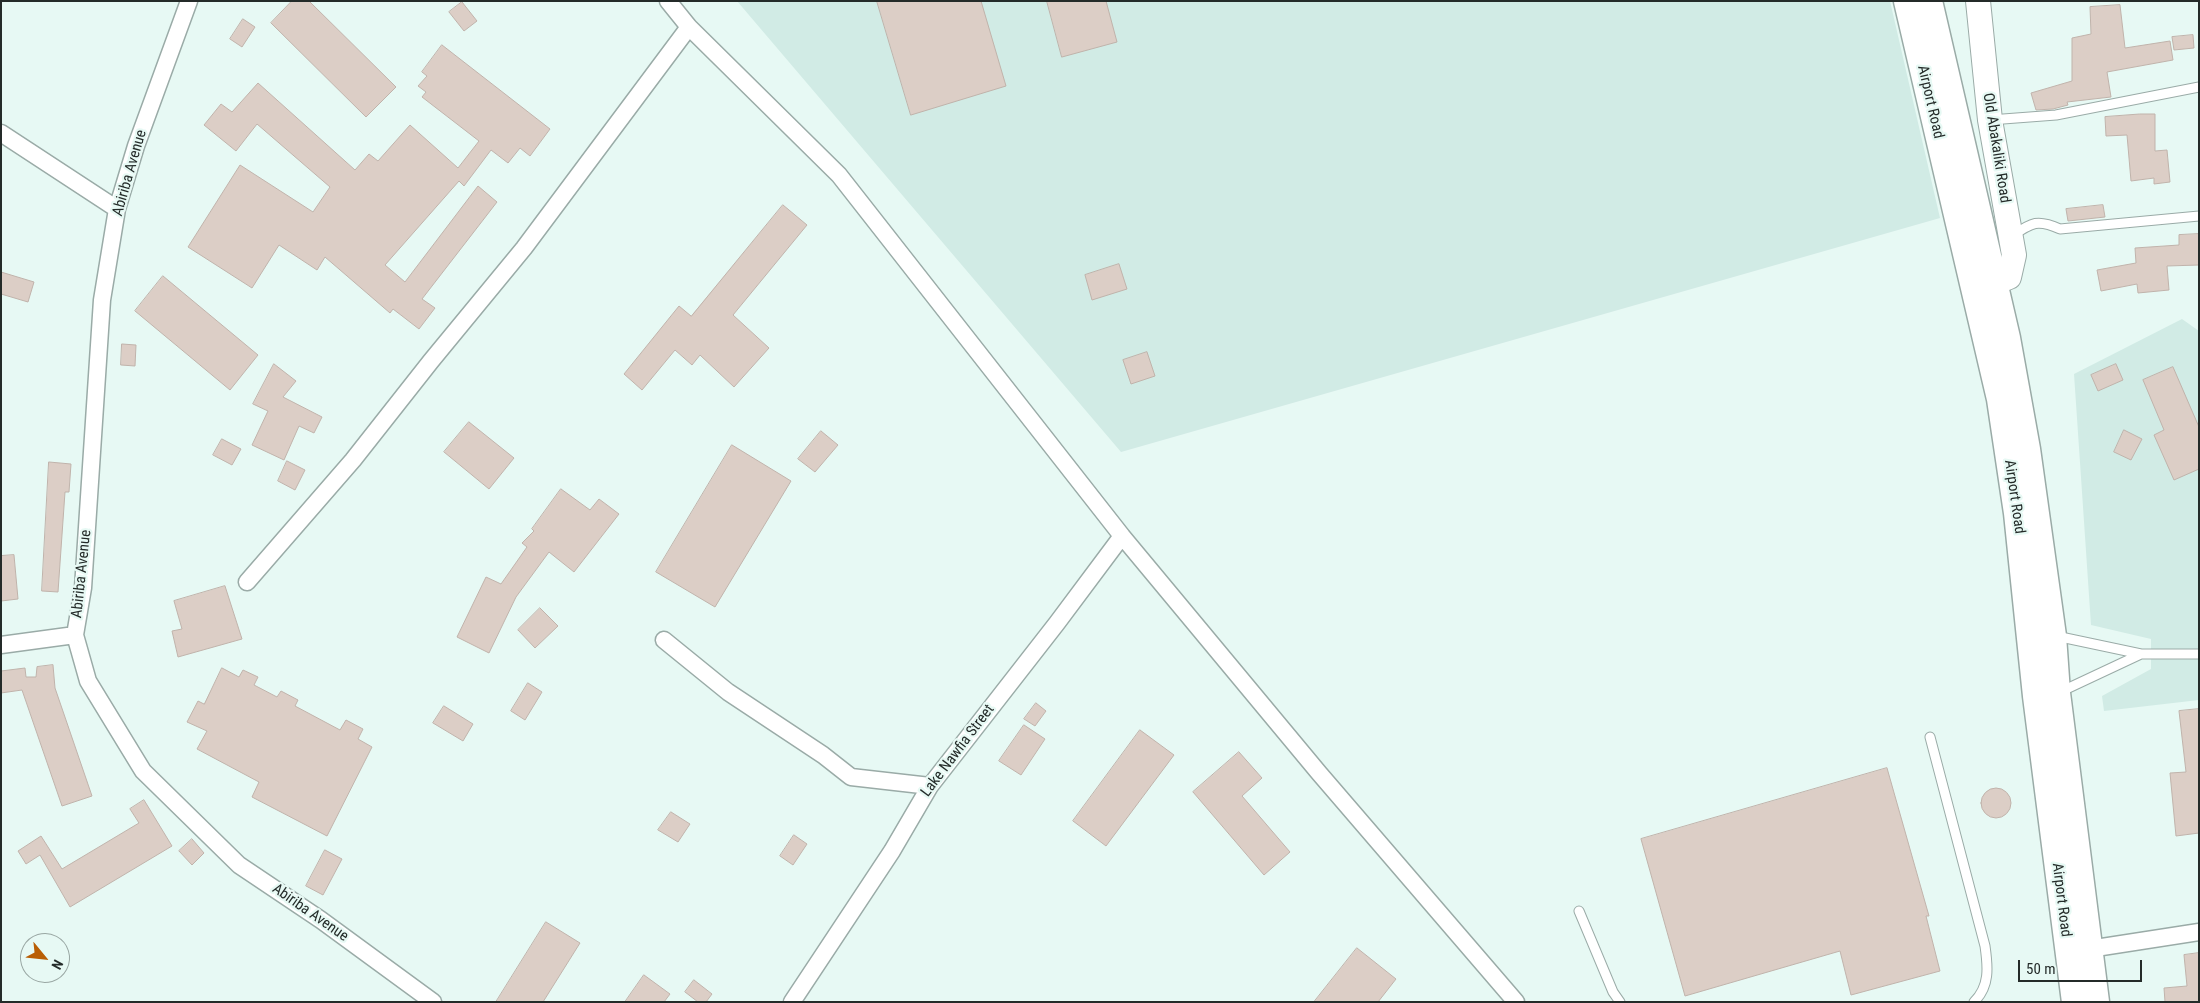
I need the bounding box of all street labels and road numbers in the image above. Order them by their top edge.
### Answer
street label: Airport Road [1913,64,1947,140]
street label: Old Abakaliki Road [1978,92,2014,204]
street label: Abiriba Avenue [109,128,151,218]
street label: Airport Road [2000,459,2028,535]
street label: Abiriba Avenue [68,529,96,619]
street label: Lake Nawfia Street [917,701,999,801]
street label: Airport Road [2048,862,2074,938]
street label: Abiriba Avenue [269,880,351,946]

